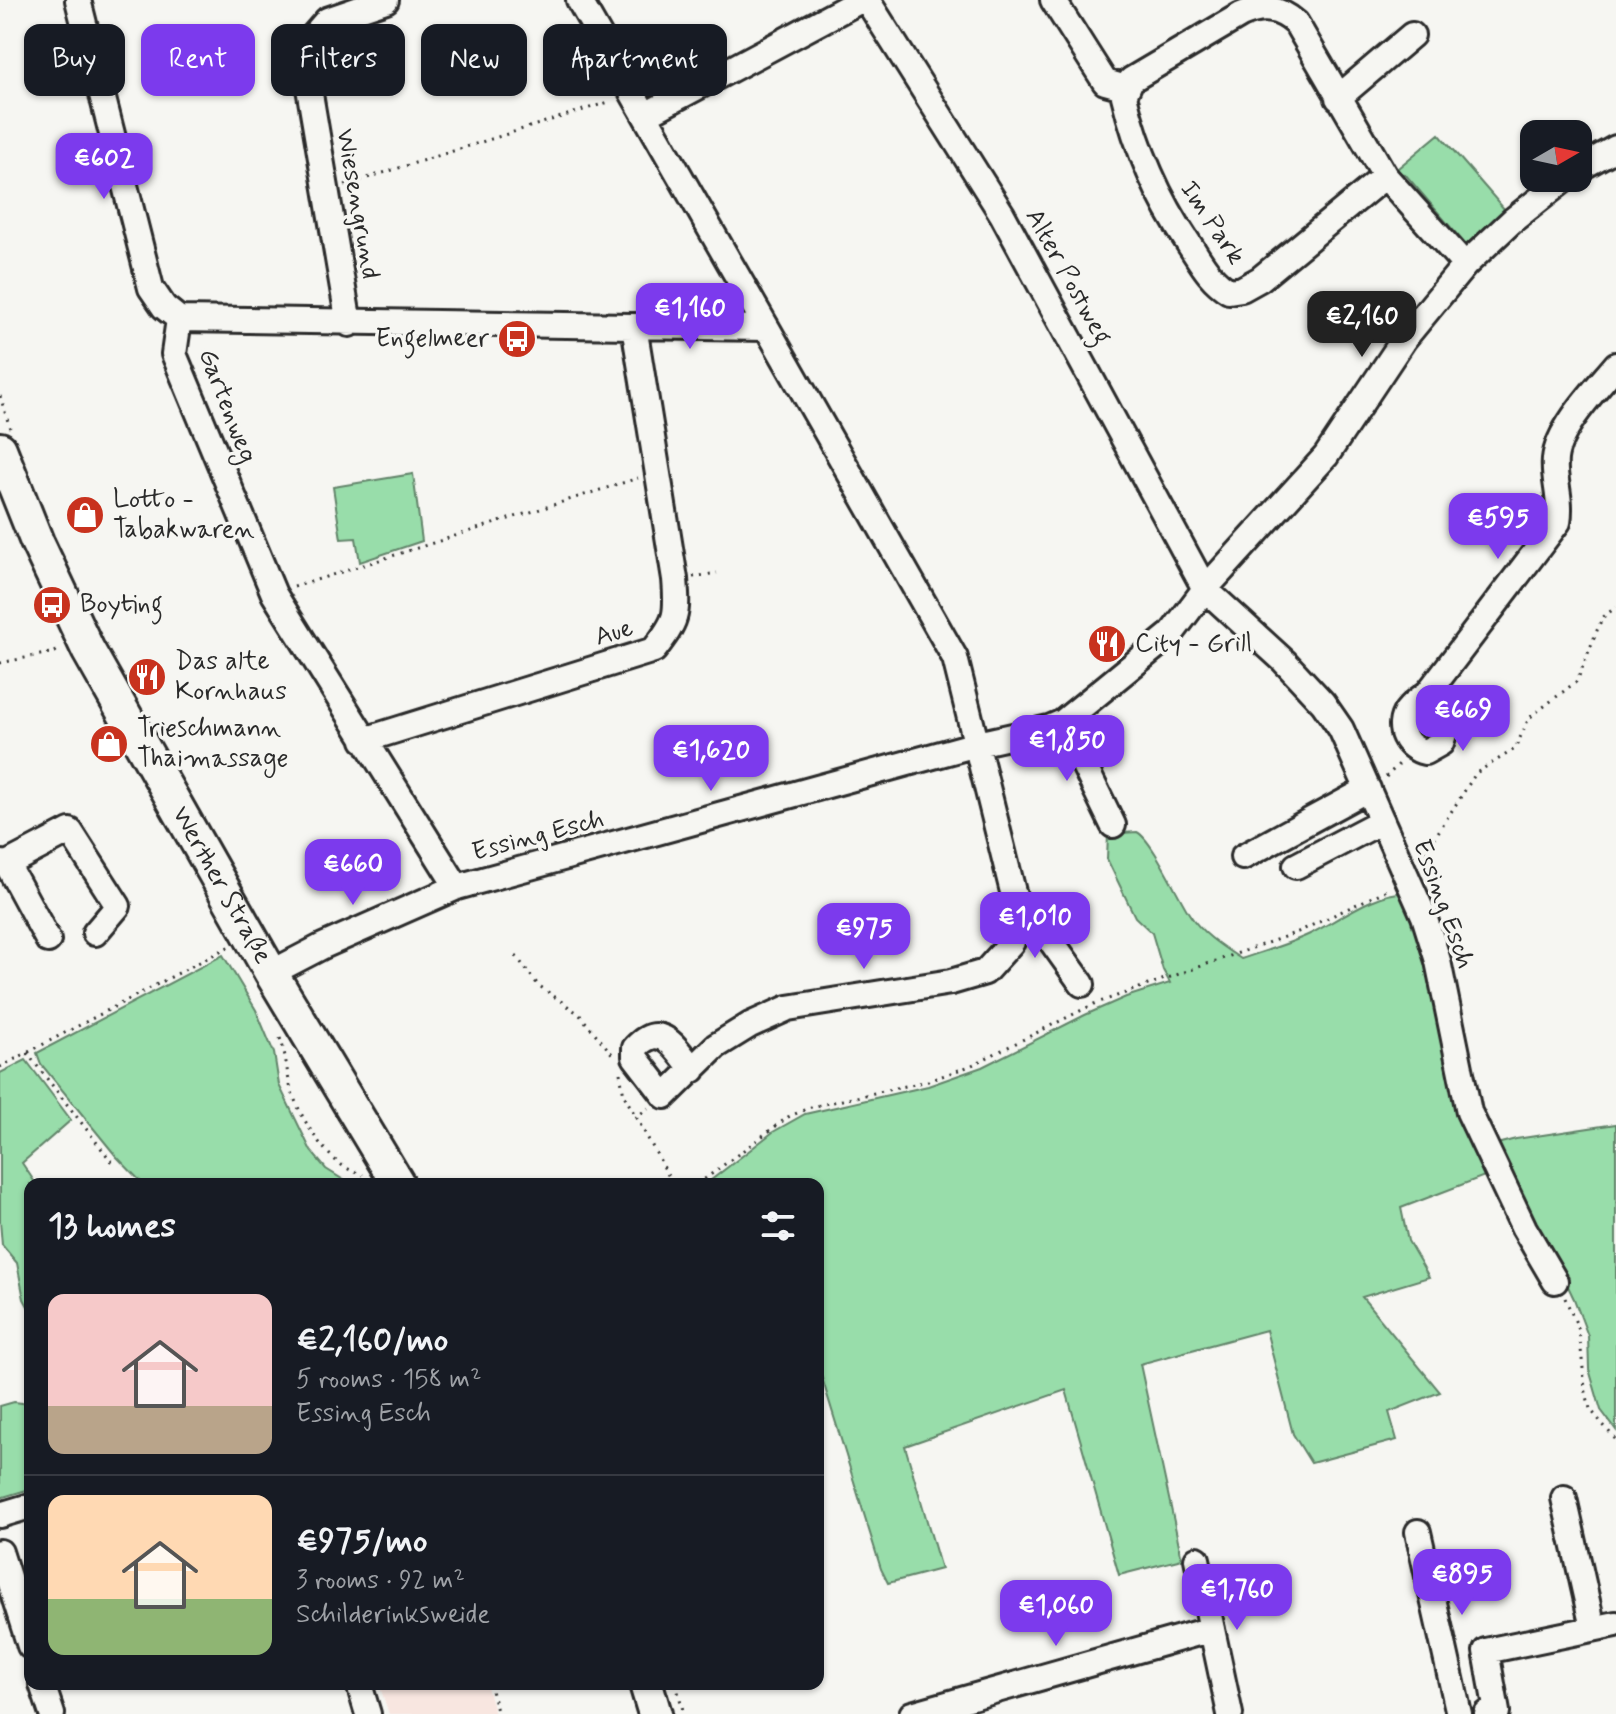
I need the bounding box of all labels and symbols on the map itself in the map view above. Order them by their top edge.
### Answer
north arrow [1520,120,1592,192]
street label: Wiesengrund [327,126,387,282]
pin: €602 [57,133,151,201]
street label: Im Park [1172,174,1252,272]
street label: Alter Postweg [1014,203,1119,353]
pin: €1,160 [625,283,755,351]
pin: €2,160 [1297,291,1427,359]
bus stop icon: Engelmeer [496,318,538,360]
place label: Engelmeer [375,322,489,359]
street label: Gartenweg [188,344,264,469]
place label: Lotto - Tabakwaren [113,483,255,547]
pin: €595 [1451,493,1545,561]
shop icon: Lotto - Tabakwaren [64,494,106,536]
bus stop icon: Boyting [31,584,73,626]
place label: Boyting [80,588,163,625]
street label: Aue [591,611,637,655]
restaurant icon: City - Grill [1086,623,1128,665]
place label: City - Grill [1135,627,1252,661]
place label: Das alte Kornhaus [175,645,287,709]
restaurant icon: Das alte Kornhaus [126,656,168,698]
pin: €669 [1416,685,1510,753]
place label: Trieschmann Thaimassage [137,712,288,778]
pin: €1,850 [1002,715,1132,783]
shop icon: Trieschmann Thaimassage [88,723,130,765]
pin: €1,620 [646,725,776,793]
street label: Werther Straße [163,800,280,970]
street label: Essing Esch [468,802,608,870]
street label: Essing Esch [1404,835,1482,973]
pin: €660 [306,839,400,907]
pin: €1,010 [970,892,1100,960]
pin: €975 [817,903,911,971]
pin: €895 [1415,1549,1509,1617]
pin: €1,760 [1172,1564,1302,1632]
pin: €1,060 [991,1580,1121,1648]

